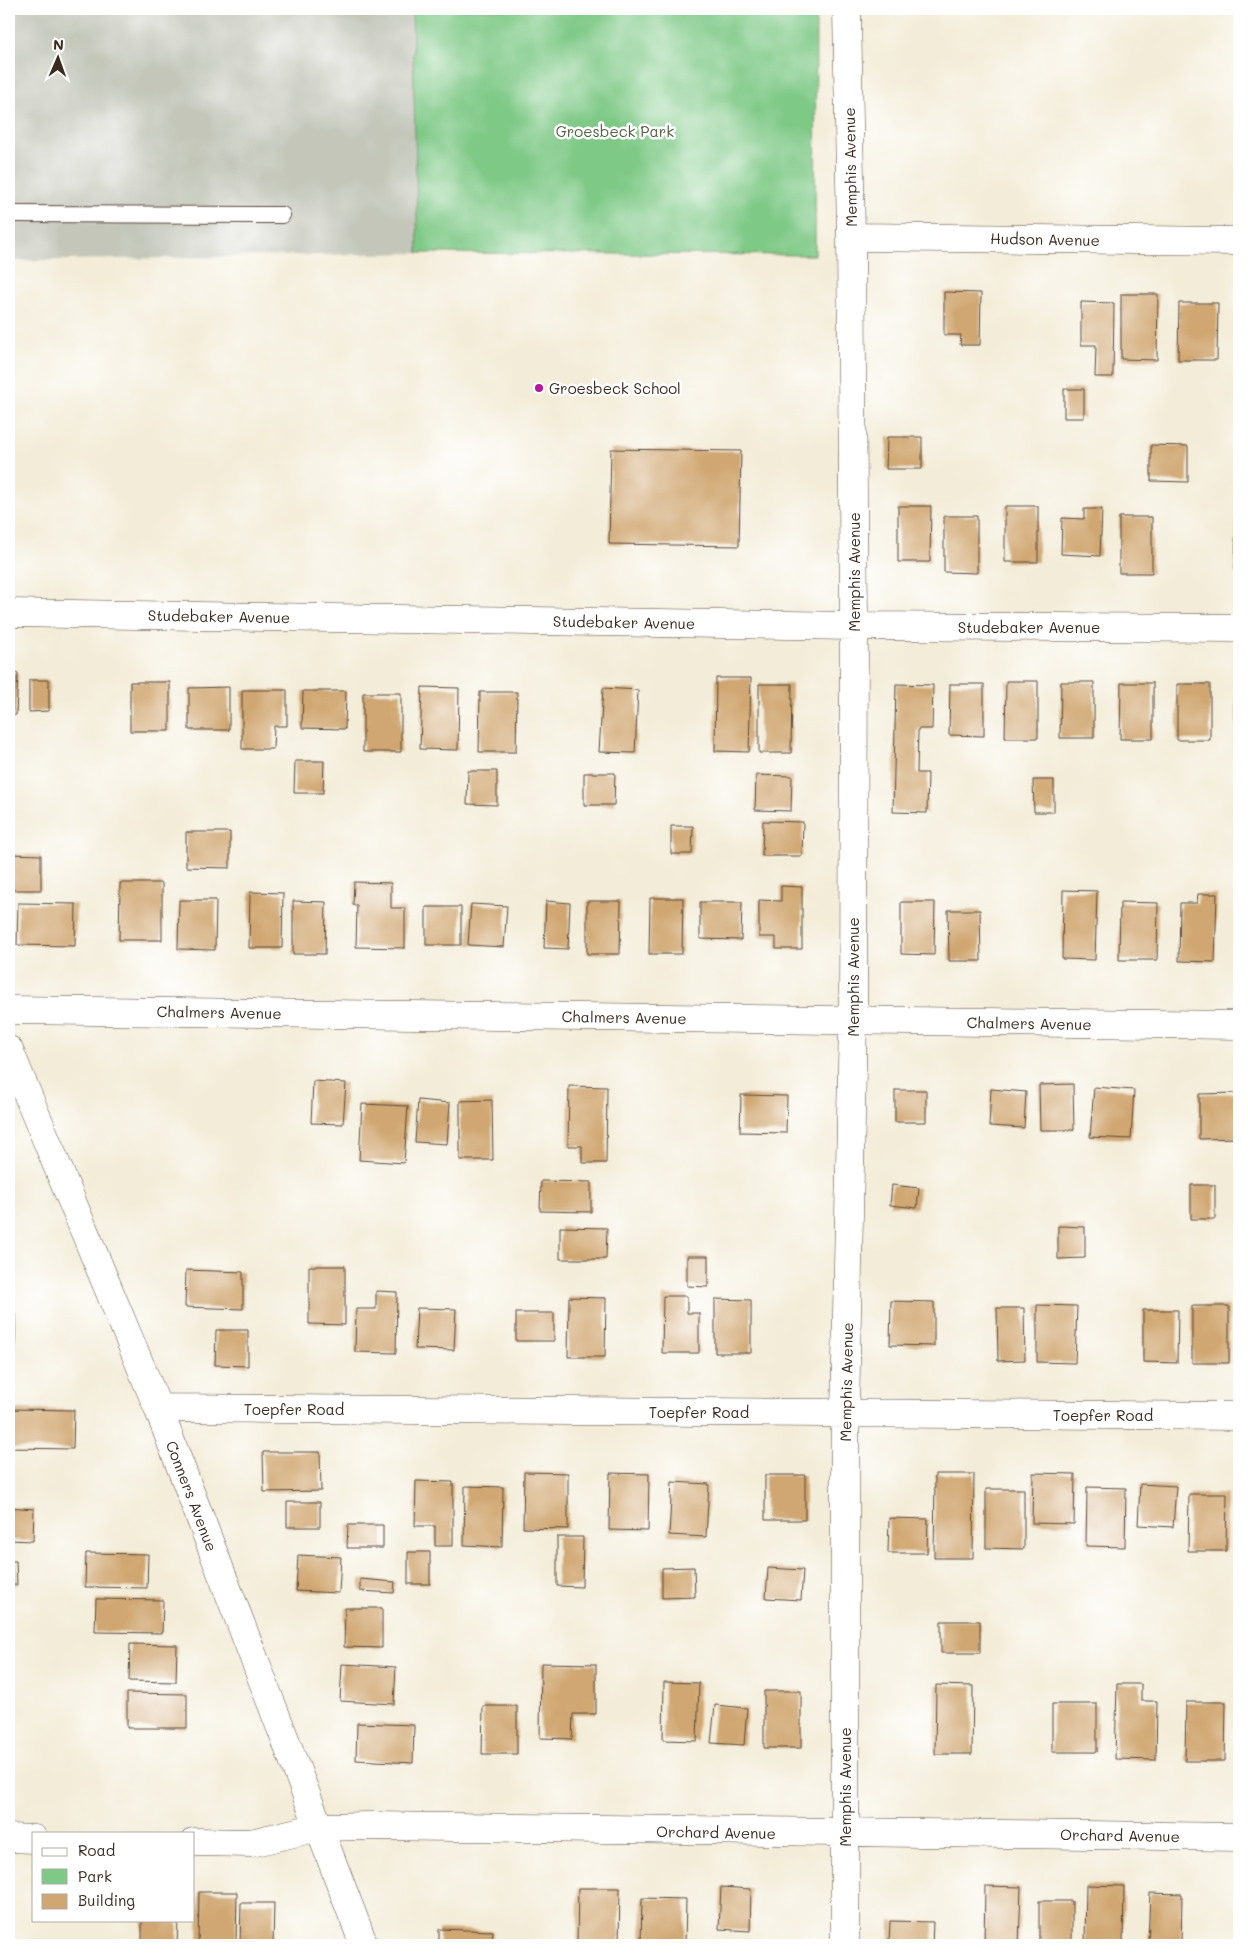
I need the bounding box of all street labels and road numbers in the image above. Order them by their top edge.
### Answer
street label: Memphis Avenue [839,107,861,227]
street label: Hudson Avenue [990,228,1100,250]
street label: Memphis Avenue [844,512,864,632]
street label: Studebaker Avenue [148,605,290,627]
street label: Studebaker Avenue [553,611,695,633]
street label: Studebaker Avenue [958,617,1100,637]
street label: Memphis Avenue [843,917,863,1037]
street label: Chalmers Avenue [156,1001,282,1023]
street label: Chalmers Avenue [561,1006,687,1028]
street label: Chalmers Avenue [966,1012,1092,1034]
street label: Memphis Avenue [835,1322,857,1442]
street label: Toepfer Road [244,1399,344,1419]
street label: Toepfer Road [649,1402,749,1422]
street label: Toepfer Road [1053,1405,1153,1425]
street label: Conners Avenue [162,1438,222,1554]
street label: Memphis Avenue [835,1727,855,1847]
street label: Orchard Avenue [656,1821,776,1843]
street label: Orchard Avenue [1060,1824,1180,1846]

